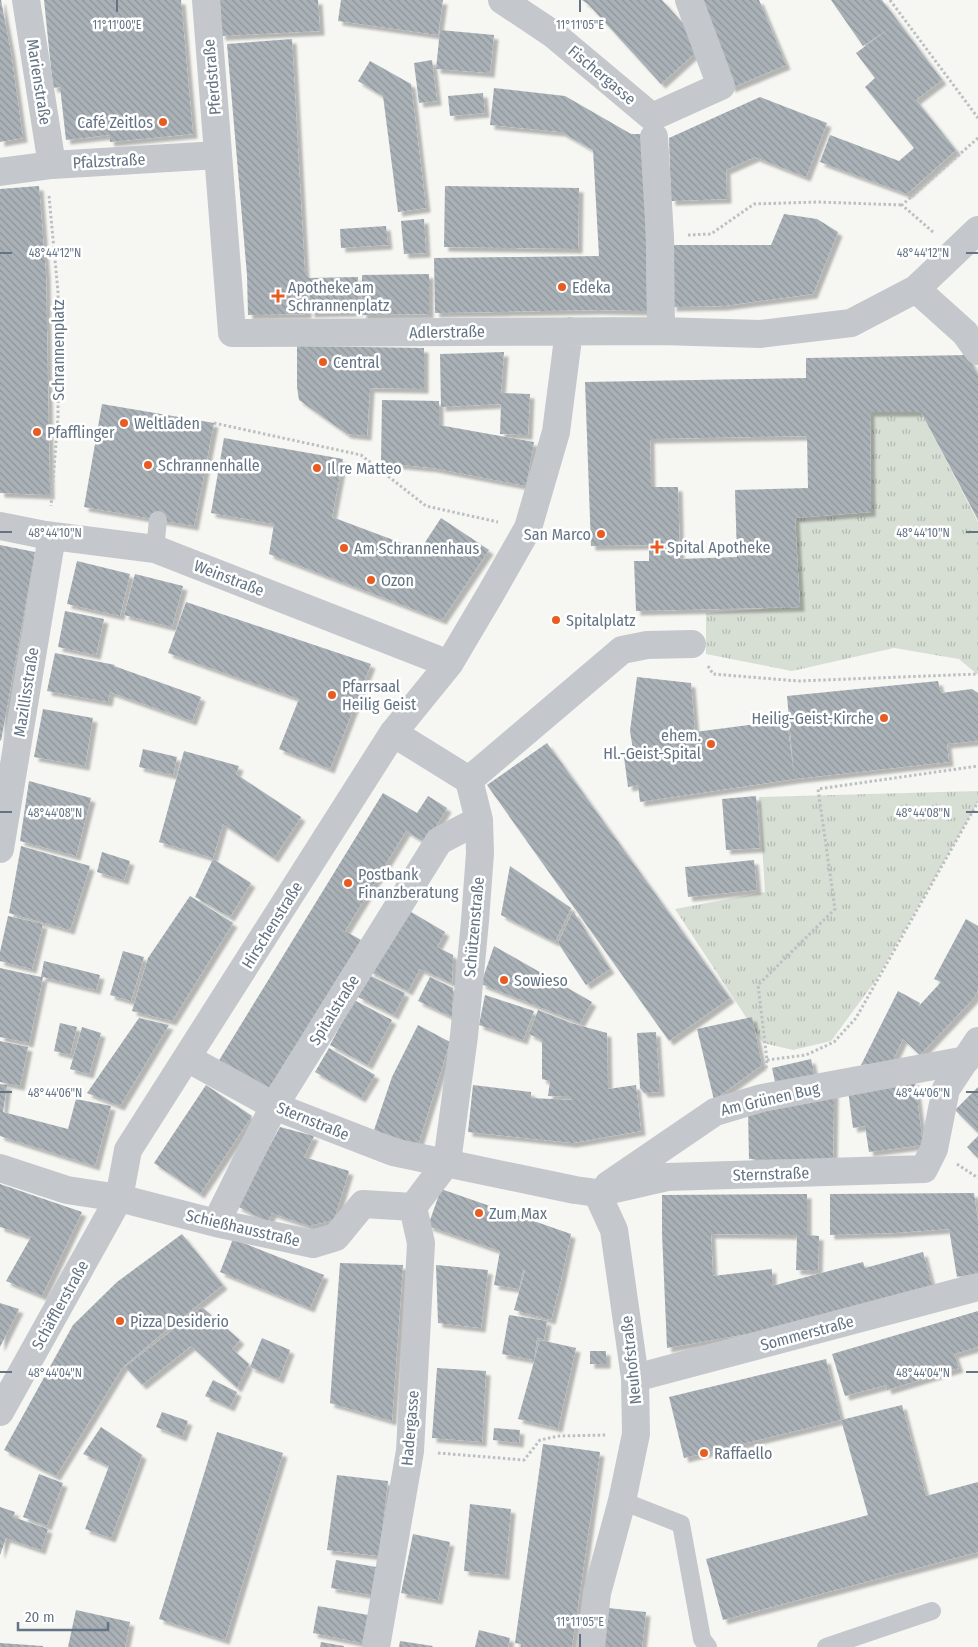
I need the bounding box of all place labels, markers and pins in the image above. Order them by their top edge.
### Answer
place label: Café Zeitlos [77,113,153,132]
marker: Café Zeitlos [157,116,169,128]
place label: Apotheke am Schrannenplatz [288,278,389,315]
place label: Edeka [572,278,611,297]
marker: Edeka [556,281,568,293]
marker: Apotheke am Schrannenplatz [272,290,284,302]
place label: Central [333,353,379,372]
marker: Central [317,356,329,368]
place label: Weltladen [134,414,200,433]
marker: Weltladen [118,417,130,429]
place label: Pfafflinger [47,423,115,442]
marker: Pfafflinger [31,426,43,438]
place label: Schrannenhalle [158,456,260,475]
marker: Schrannenhalle [142,459,154,471]
place label: Il re Matteo [327,459,402,478]
marker: Il re Matteo [311,462,323,474]
place label: San Marco [524,525,591,544]
marker: San Marco [595,528,607,540]
place label: Spital Apotheke [667,538,770,557]
place label: Am Schrannenhaus [354,539,479,558]
marker: Spital Apotheke [651,541,663,553]
marker: Am Schrannenhaus [338,542,350,554]
place label: Ozon [381,571,414,590]
marker: Ozon [365,574,377,586]
place label: Spitalplatz [566,611,636,630]
marker: Spitalplatz [550,614,562,626]
place label: Pfarrsaal Heilig Geist [342,677,417,714]
marker: Pfarrsaal Heilig Geist [326,689,338,701]
place label: Heilig-Geist-Kirche [752,709,874,728]
marker: Heilig-Geist-Kirche [878,712,890,724]
place label: ehem. Hl.-Geist-Spital [603,726,701,763]
marker: ehem. Hl.-Geist-Spital [705,738,717,750]
place label: Postbank Finanzberatung [358,865,459,902]
marker: Postbank Finanzberatung [342,877,354,889]
place label: Sowieso [514,971,568,990]
marker: Sowieso [498,974,510,986]
place label: Zum Max [489,1204,547,1223]
marker: Zum Max [473,1207,485,1219]
place label: Pizza Desiderio [130,1312,229,1331]
marker: Pizza Desiderio [114,1315,126,1327]
place label: Raffaello [714,1444,772,1463]
marker: Raffaello [698,1447,710,1459]

